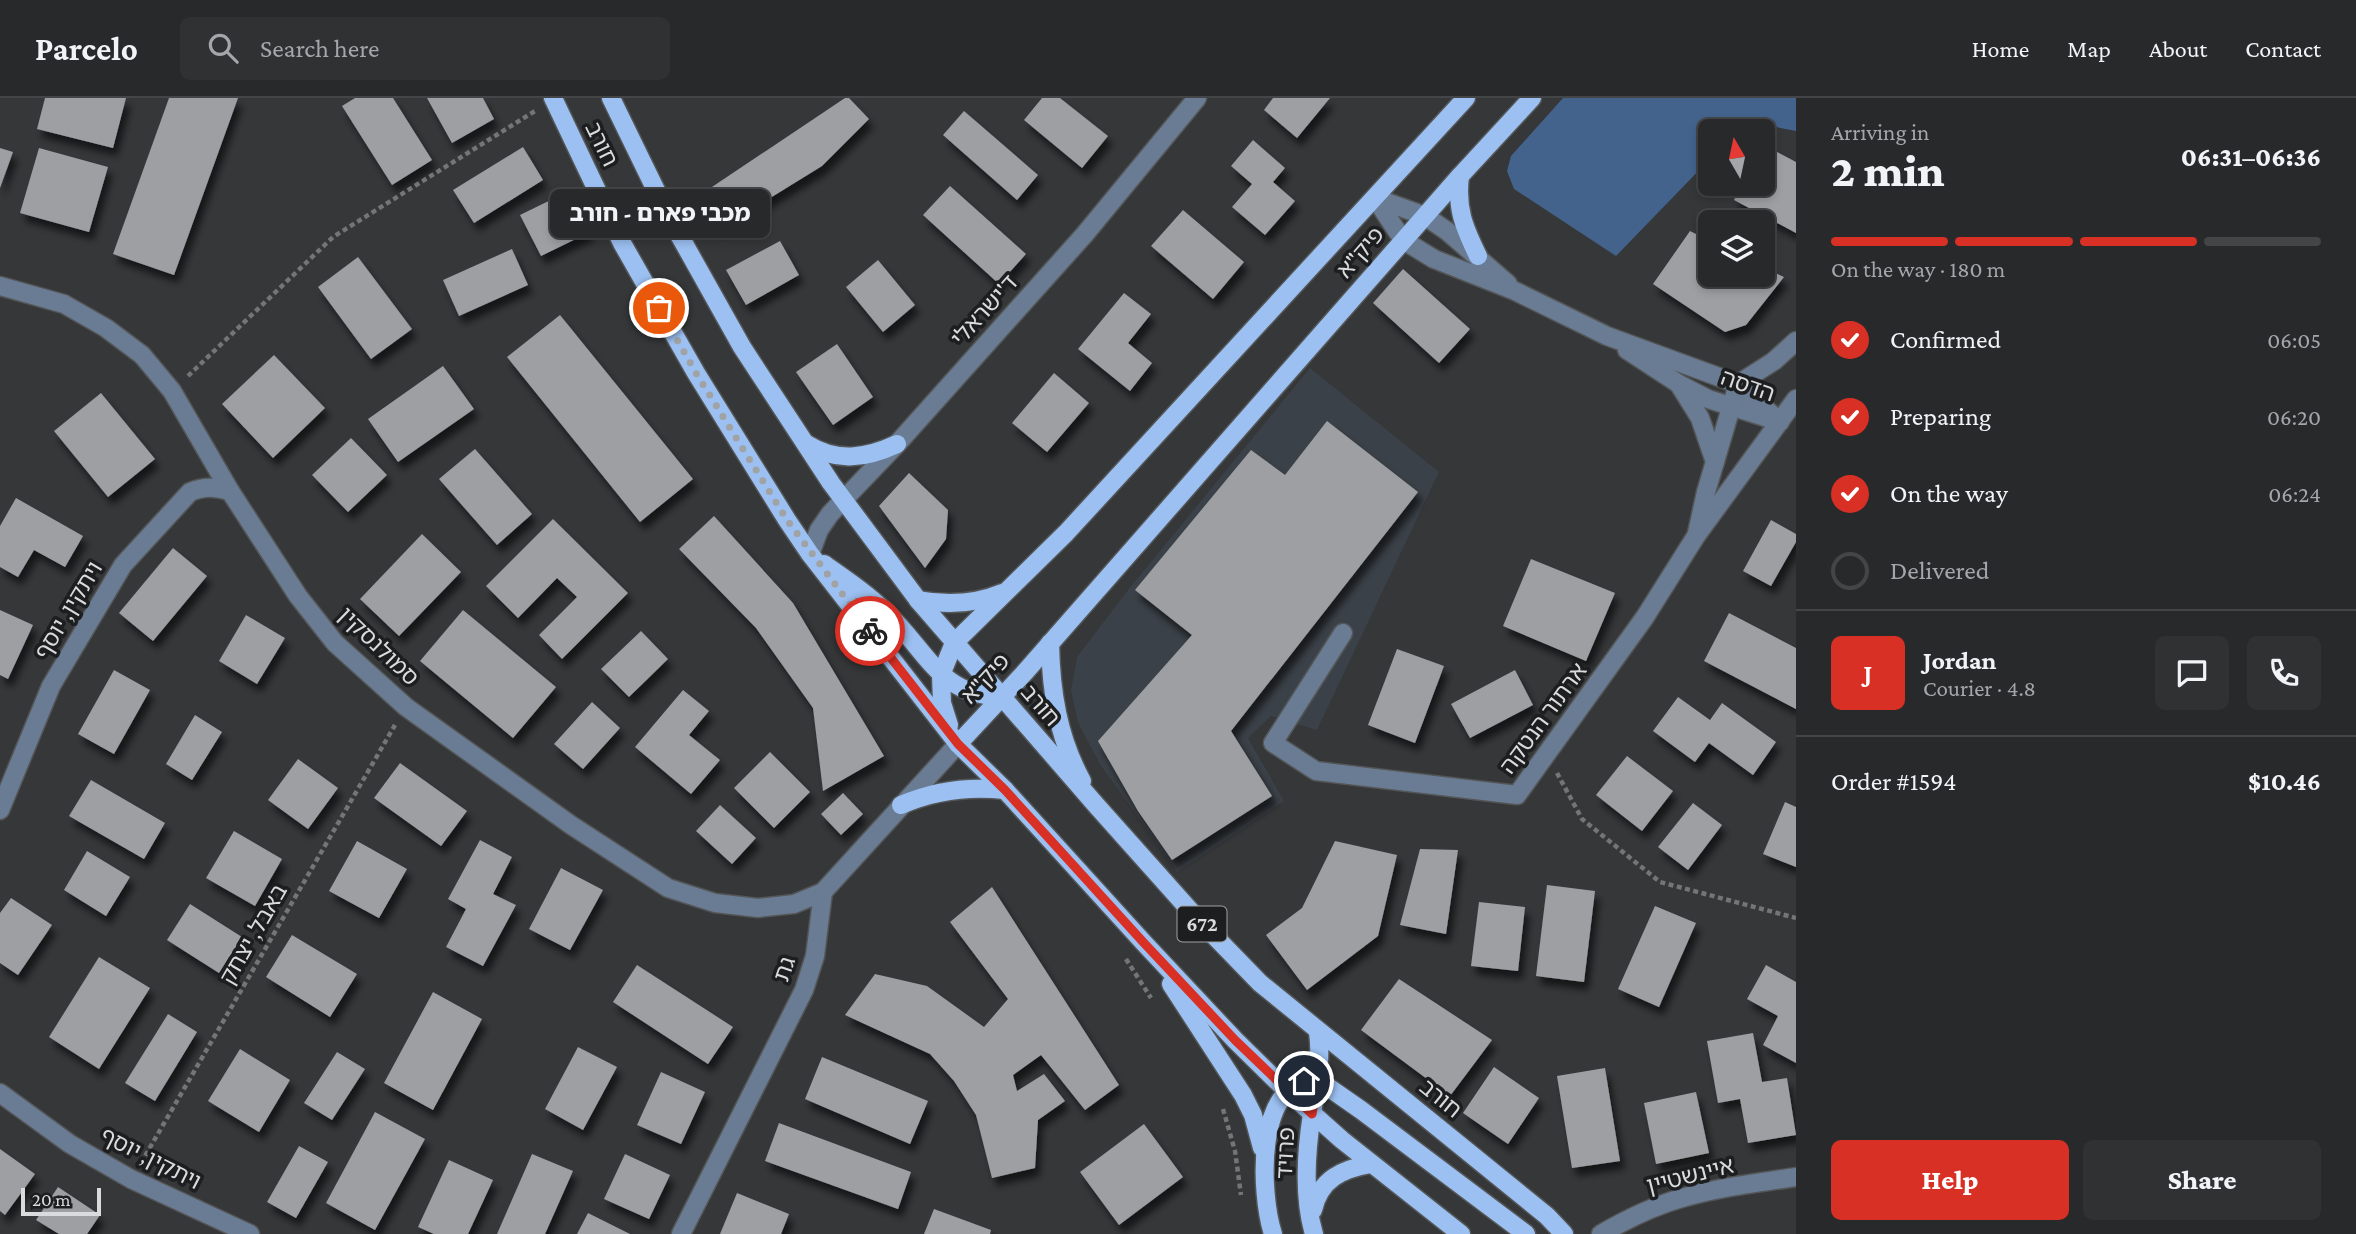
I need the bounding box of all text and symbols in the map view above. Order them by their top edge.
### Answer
search box [180,17,670,80]
icon: search [204,29,242,67]
text: Parcelo [35,30,138,67]
text: Search here [260,34,379,63]
text: Home [1972,35,2029,62]
text: Map [2067,35,2111,62]
text: About [2149,35,2207,62]
text: Contact [2245,35,2321,62]
street label: חורב [580,118,624,170]
north arrow [1698,119,1774,196]
map controls [1698,119,1775,287]
text: Arriving in [1831,119,1929,145]
text: 06:31–06:36 [2181,143,2321,172]
text: 2 min [1831,145,1945,196]
callout: מכבי פארם - חורב [549,189,769,238]
text: מכבי פארם - חורב [570,200,750,226]
button: layers [1698,210,1775,287]
street label: פיק"א [1331,221,1389,283]
text: On the way · 180 m [1831,256,2005,282]
street label: ד'ישראלי [945,269,1023,351]
pin [629,278,689,338]
icon: bag [640,289,678,327]
icon: check [1831,321,1869,359]
text: Confirmed [1890,325,2001,354]
text: 06:05 [2267,327,2321,353]
street label: הדסה [1718,364,1778,406]
icon: check [1831,398,1869,436]
text: Preparing [1890,402,1991,431]
text: 06:20 [2267,404,2321,430]
icon: check [1831,475,1869,513]
text: On the way [1890,479,2008,508]
text: 06:24 [2268,481,2321,507]
street label: ויתקין, יוסף [29,556,107,664]
text: Delivered [1890,556,1989,585]
courier [835,596,905,666]
street label: סמולנסקין [334,602,424,690]
icon: bike [851,612,889,650]
button: chat [2155,636,2229,710]
button: phone [2247,636,2321,710]
text: Jordan [1923,646,1997,675]
street label: פיק"א [955,648,1015,708]
street label: ארתור הנטקה [1494,658,1592,778]
text: J [1864,659,1872,688]
text: Courier · 4.8 [1923,675,2036,701]
street label: חורב [1016,679,1066,731]
text: Order #1594 [1831,767,1956,796]
text: $10.46 [2248,767,2321,796]
street label: באבל, יצחק [214,879,292,989]
road number: 672 [1178,906,1226,942]
street label: גת [768,953,800,985]
pin [1274,1051,1334,1111]
icon: home [1285,1062,1323,1100]
street label: חורב [1415,1073,1467,1123]
street label: ויתקין, יוסף [96,1122,206,1194]
street label: פרויד [1271,1126,1299,1180]
button: Help [1831,1140,2069,1220]
button: Share [2083,1140,2321,1220]
street label: איינשטיין [1644,1152,1736,1198]
scale bar [21,1185,102,1217]
text: 20 m [32,1189,71,1210]

